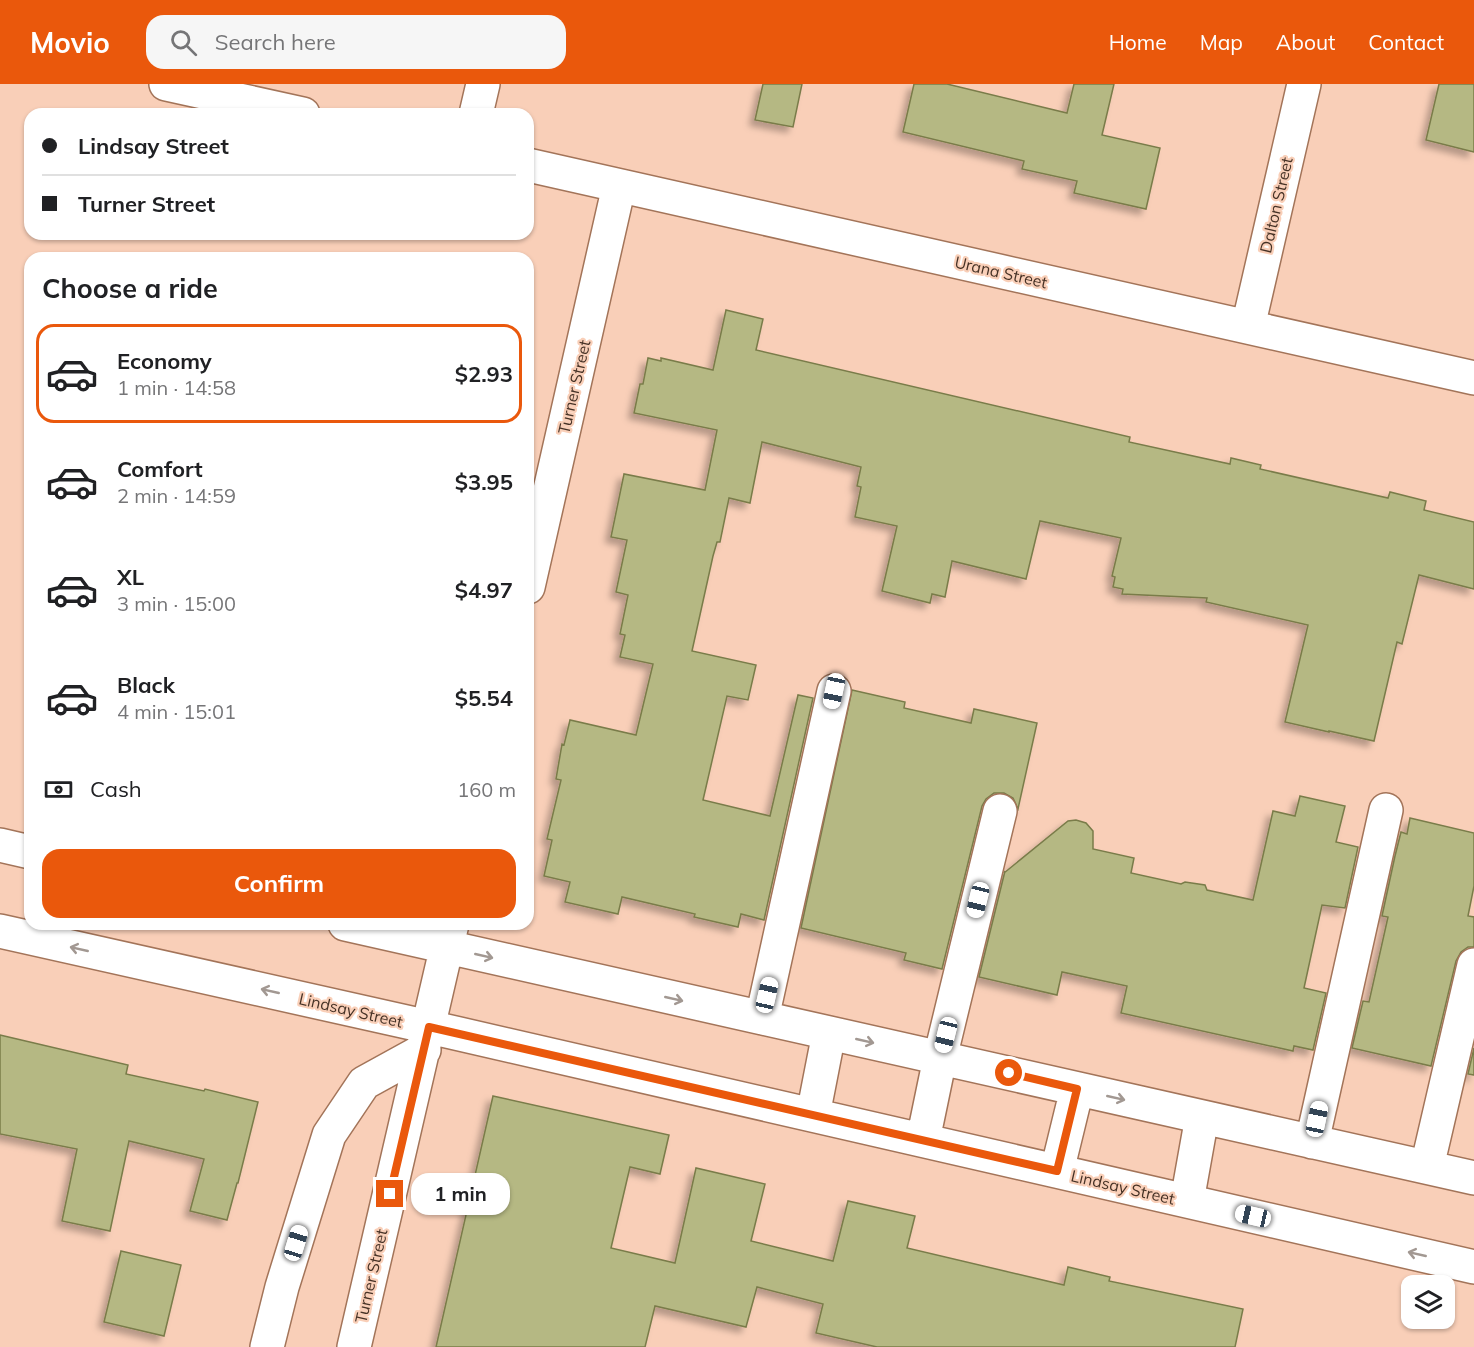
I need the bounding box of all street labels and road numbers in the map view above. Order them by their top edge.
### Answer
street label: Dalton Street [1255,155,1297,255]
street label: Urana Street [953,252,1050,292]
street label: Turner Street [553,338,595,436]
street label: Lindsay Street [297,988,405,1032]
street label: Lindsay Street [1069,1165,1177,1209]
street label: Turner Street [350,1227,392,1325]

